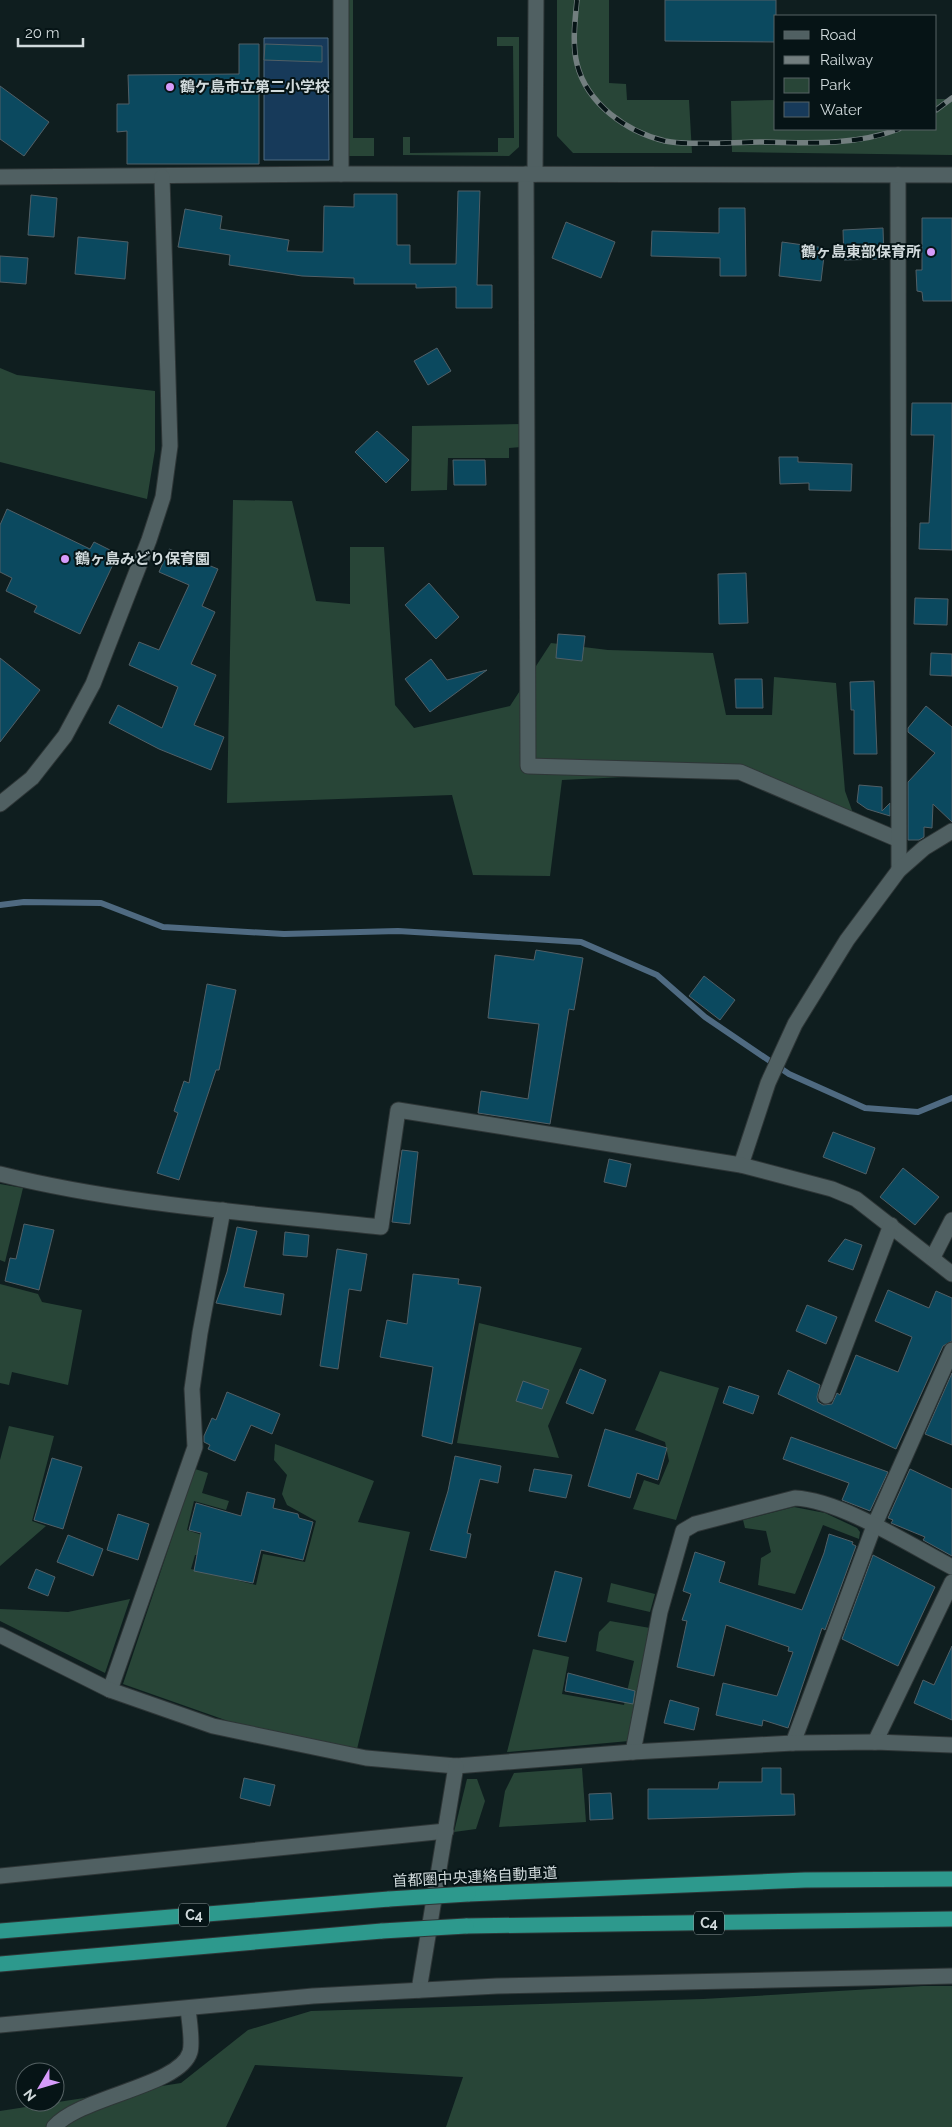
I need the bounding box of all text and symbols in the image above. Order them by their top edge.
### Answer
scale bar [18,15,82,47]
legend [774,15,937,130]
text: 20 m [25,24,60,42]
text: Road [820,26,856,44]
text: Railway [820,51,873,69]
text: Park [820,76,851,94]
place label: 鶴ケ島市立第二小学校 [180,78,330,96]
marker: 鶴ケ島市立第二小学校 [164,81,176,93]
text: Water [820,101,863,119]
place label: 鶴ヶ島東部保育所 [801,243,921,261]
marker: 鶴ヶ島東部保育所 [925,246,937,258]
place label: 鶴ヶ島みどり保育園 [75,550,210,568]
marker: 鶴ヶ島みどり保育園 [59,553,71,565]
street label: 首都圏中央連絡自動車道 [392,1864,558,1890]
road number: C4 [179,1904,209,1926]
road number: C4 [694,1912,724,1935]
north arrow [15,2062,65,2112]
text: N [20,2086,39,2104]

